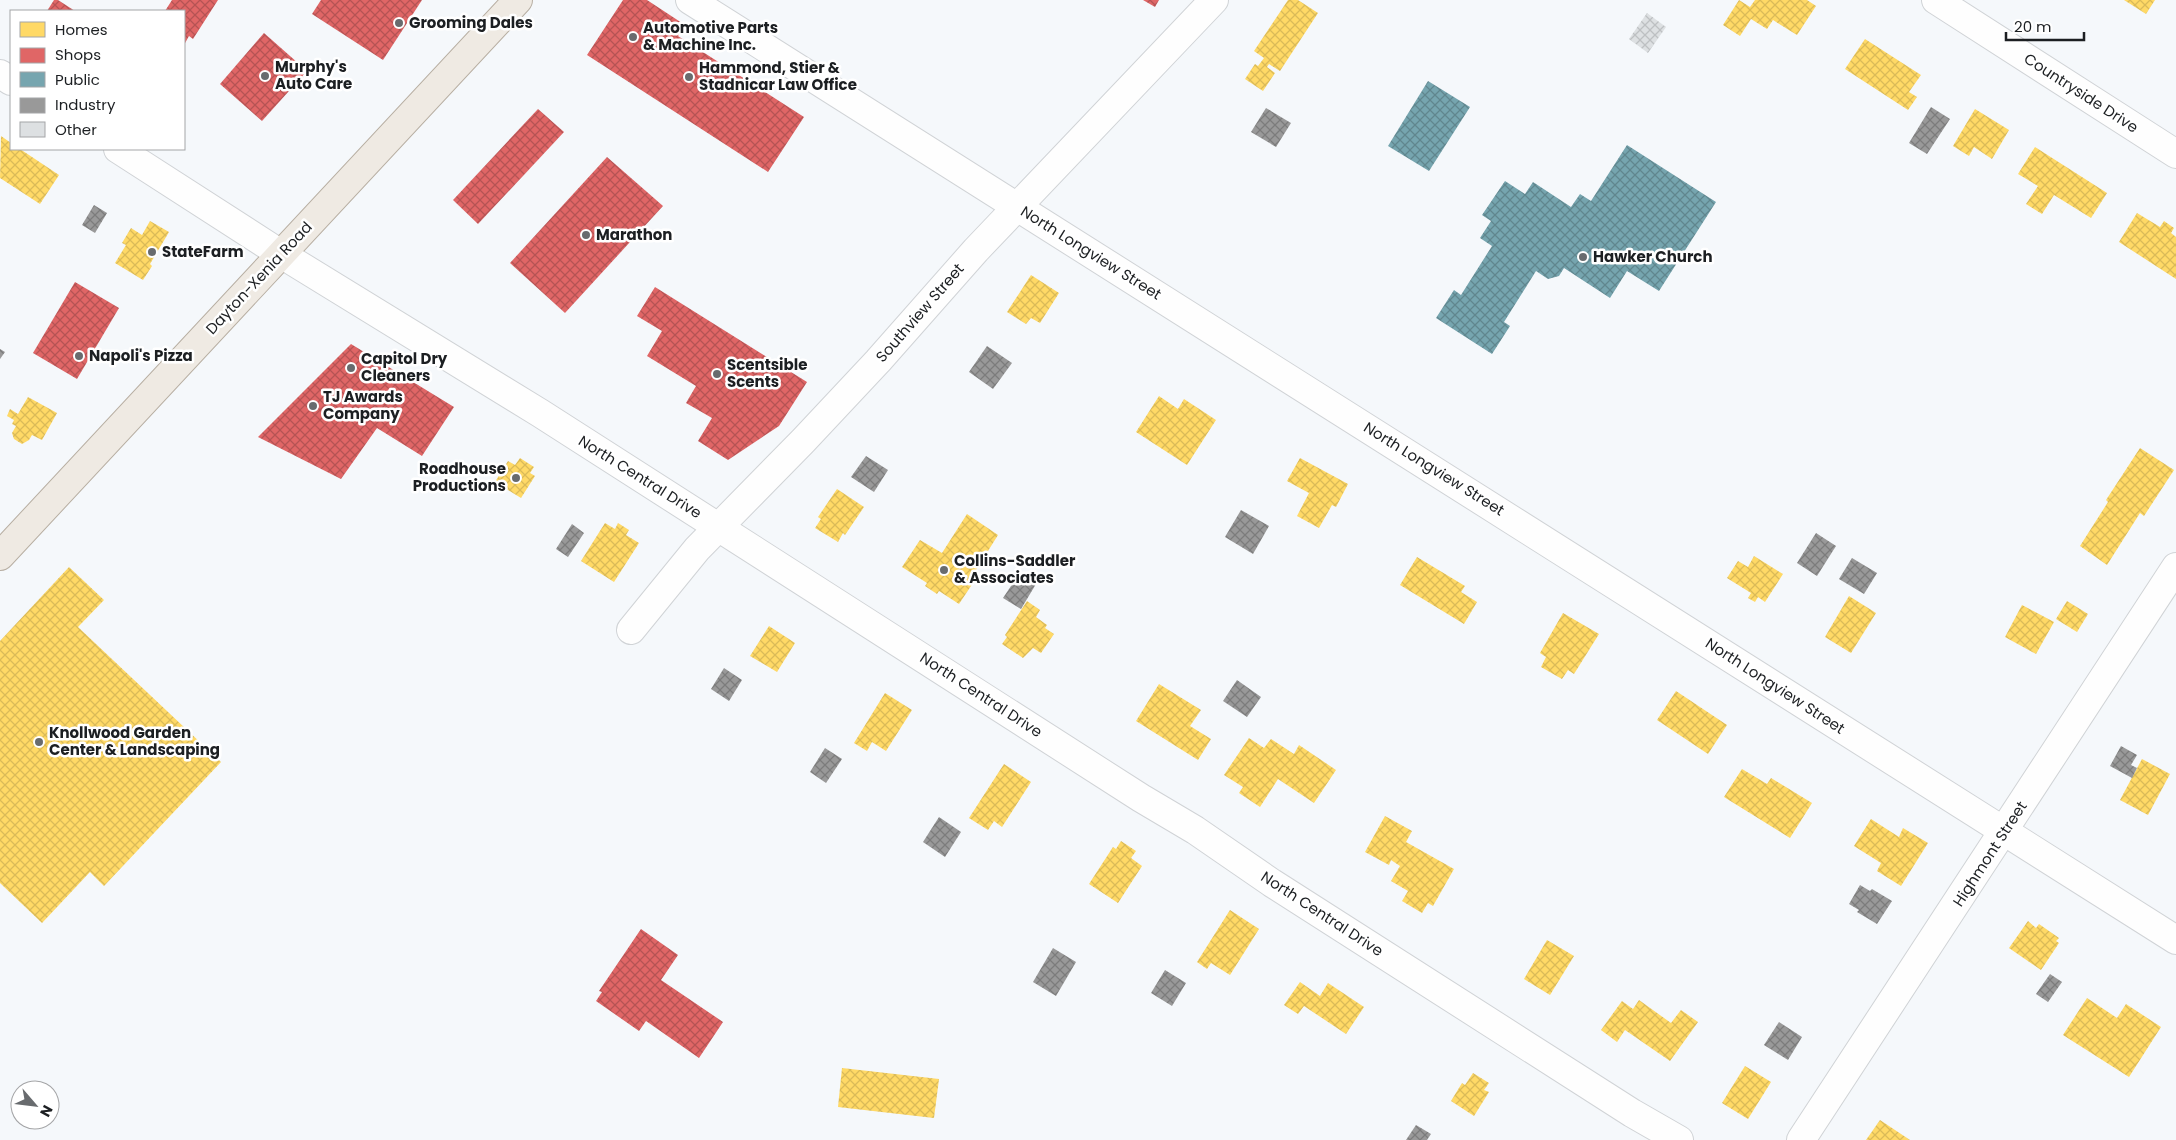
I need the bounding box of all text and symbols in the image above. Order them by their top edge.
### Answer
legend [10,10,185,150]
scale bar [2006,10,2084,42]
place label: Grooming Dales [409,12,533,33]
text: 20 m [2014,16,2052,37]
marker: Grooming Dales [393,17,405,29]
place label: Automotive Parts & Machine Inc. [643,17,778,55]
text: Homes [55,19,108,40]
marker: Automotive Parts & Machine Inc. [627,31,639,43]
text: Shops [55,44,101,65]
street label: Countryside Drive [2020,48,2143,137]
place label: Murphy's Auto Care [275,56,352,94]
place label: Hammond, Stier & Stadnicar Law Office [699,57,857,95]
text: Public [55,69,100,90]
marker: Murphy's Auto Care [259,70,271,82]
marker: Hammond, Stier & Stadnicar Law Office [683,71,695,83]
text: Industry [55,94,116,115]
text: Other [55,119,97,140]
street label: North Longview Street [1017,201,1166,304]
street label: Dayton-Xenia Road [201,217,316,339]
place label: Marathon [596,224,672,245]
marker: Marathon [580,229,592,241]
place label: StateFarm [162,241,244,262]
marker: StateFarm [146,246,158,258]
place label: Hawker Church [1593,246,1713,267]
marker: Hawker Church [1577,251,1589,263]
street label: Southview Street [871,259,968,367]
place label: Napoli's Pizza [89,345,193,366]
place label: Capitol Dry Cleaners [361,348,448,386]
marker: Napoli's Pizza [73,350,85,362]
place label: Scentsible Scents [727,354,807,392]
marker: Capitol Dry Cleaners [345,362,357,374]
marker: Scentsible Scents [711,368,723,380]
place label: TJ Awards Company [323,386,403,424]
marker: TJ Awards Company [307,400,319,412]
street label: North Longview Street [1360,417,1509,520]
street label: North Central Drive [575,430,706,523]
place label: Roadhouse Productions [413,458,506,496]
marker: Roadhouse Productions [510,472,522,484]
place label: Collins-Saddler & Associates [954,550,1076,588]
marker: Collins-Saddler & Associates [938,564,950,576]
street label: North Longview Street [1702,633,1849,739]
street label: North Central Drive [916,647,1046,742]
place label: Knollwood Garden Center & Landscaping [49,722,220,760]
marker: Knollwood Garden Center & Landscaping [33,736,45,748]
street label: Highmont Street [1948,797,2032,911]
street label: North Central Drive [1257,866,1387,961]
north arrow [10,1080,60,1130]
text: N [35,1102,58,1120]

